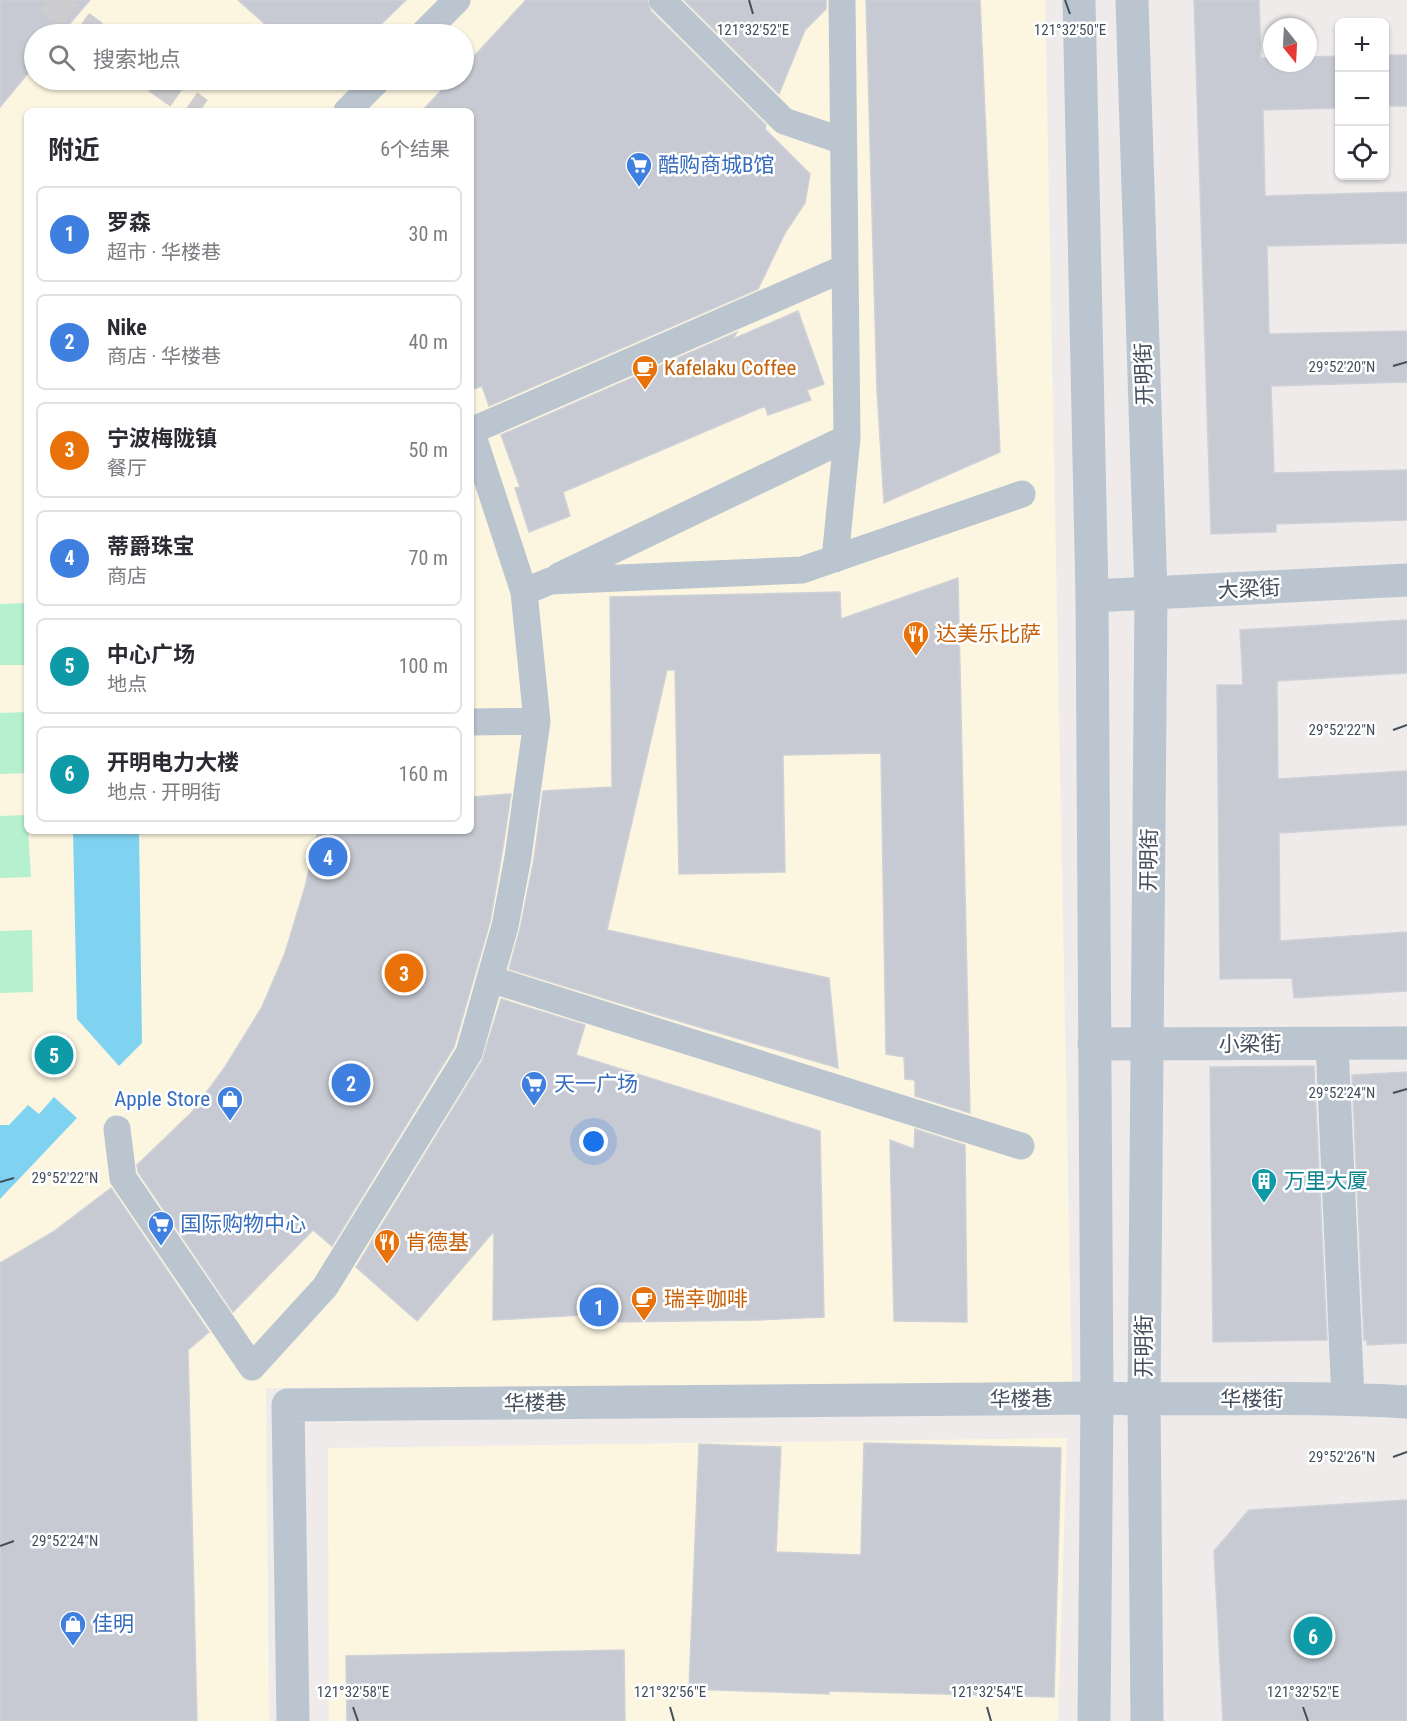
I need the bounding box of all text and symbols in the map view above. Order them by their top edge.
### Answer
north arrow [1263,18,1317,72]
map controls [1335,18,1389,180]
button: + [1335,18,1389,72]
text: 121°32'52"E [717,21,789,39]
text: 121°32'50"E [1034,21,1106,39]
search box [24,24,474,90]
icon: search [45,41,78,74]
text: 搜索地点 [93,47,181,72]
button: − [1335,72,1389,126]
button: locate [1335,126,1389,180]
text: 附近 [48,135,100,165]
text: 6个结果 [380,137,450,161]
supermarket icon: 酷购商城B馆 [624,150,654,188]
place label: 酷购商城B馆 [658,153,774,177]
text: 罗森 [107,210,151,235]
text: 1 [64,222,75,246]
text: 30 m [409,222,448,246]
text: 超市 · 华楼巷 [107,240,221,264]
text: Nike [107,315,147,340]
text: 2 [64,330,75,354]
text: 40 m [409,330,448,354]
street label: 开明街 [1131,342,1157,406]
text: 商店 · 华楼巷 [107,344,221,368]
cafe icon: Kafelaku Coffee [630,353,660,391]
place label: Kafelaku Coffee [664,356,796,380]
text: 29°52'20"N [1309,358,1375,376]
text: 宁波梅陇镇 [107,426,217,451]
text: 3 [64,438,75,462]
text: 50 m [409,438,448,462]
text: 餐厅 [107,456,147,480]
text: 蒂爵珠宝 [107,534,195,559]
text: 4 [64,546,75,570]
text: 70 m [409,546,448,570]
text: 商店 [107,564,147,588]
street label: 大梁街 [1217,575,1281,603]
restaurant icon: 达美乐比萨 [901,619,931,657]
place label: 达美乐比萨 [936,622,1041,646]
text: 中心广场 [107,642,195,667]
text: 5 [64,654,75,678]
text: 100 m [399,654,448,678]
text: 地点 [107,672,147,696]
text: 29°52'22"N [1309,721,1375,739]
text: 开明电力大楼 [107,750,239,775]
text: 6 [64,762,75,786]
text: 160 m [399,762,448,786]
text: 地点 · 开明街 [107,780,221,804]
street label: 开明街 [1136,828,1162,892]
pin: 4 [308,834,348,880]
pin: 3 [384,950,424,996]
pin: 5 [34,1032,74,1078]
street label: 小梁街 [1219,1032,1282,1056]
pin: 2 [332,1060,370,1106]
supermarket icon: 天一广场 [519,1069,549,1107]
place label: 天一广场 [554,1072,638,1096]
shop icon: Apple Store [215,1084,245,1122]
text: 29°52'24"N [1309,1084,1375,1102]
place label: Apple Store [114,1087,210,1111]
your location [579,1127,608,1156]
building icon: 万里大厦 [1249,1166,1279,1204]
text: 29°52'22"N [32,1169,98,1187]
place label: 万里大厦 [1284,1169,1368,1193]
supermarket icon: 国际购物中心 [146,1209,176,1247]
place label: 国际购物中心 [180,1212,306,1236]
restaurant icon: 肯德基 [372,1227,402,1265]
place label: 肯德基 [406,1230,469,1254]
pin: 1 [580,1284,618,1330]
cafe icon: 瑞幸咖啡 [629,1284,659,1322]
place label: 瑞幸咖啡 [664,1287,748,1311]
street label: 开明街 [1132,1315,1156,1378]
street label: 华楼巷 [989,1386,1053,1412]
street label: 华楼街 [1221,1387,1284,1411]
street label: 华楼巷 [503,1390,567,1416]
text: 29°52'26"N [1309,1448,1375,1466]
text: 29°52'24"N [32,1532,98,1550]
shop icon: 佳明 [58,1609,88,1647]
place label: 佳明 [92,1612,134,1636]
pin: 6 [1294,1614,1332,1658]
text: 121°32'58"E [317,1683,389,1701]
text: 121°32'56"E [634,1683,706,1701]
text: 121°32'54"E [951,1683,1023,1701]
text: 121°32'52"E [1267,1683,1339,1701]

